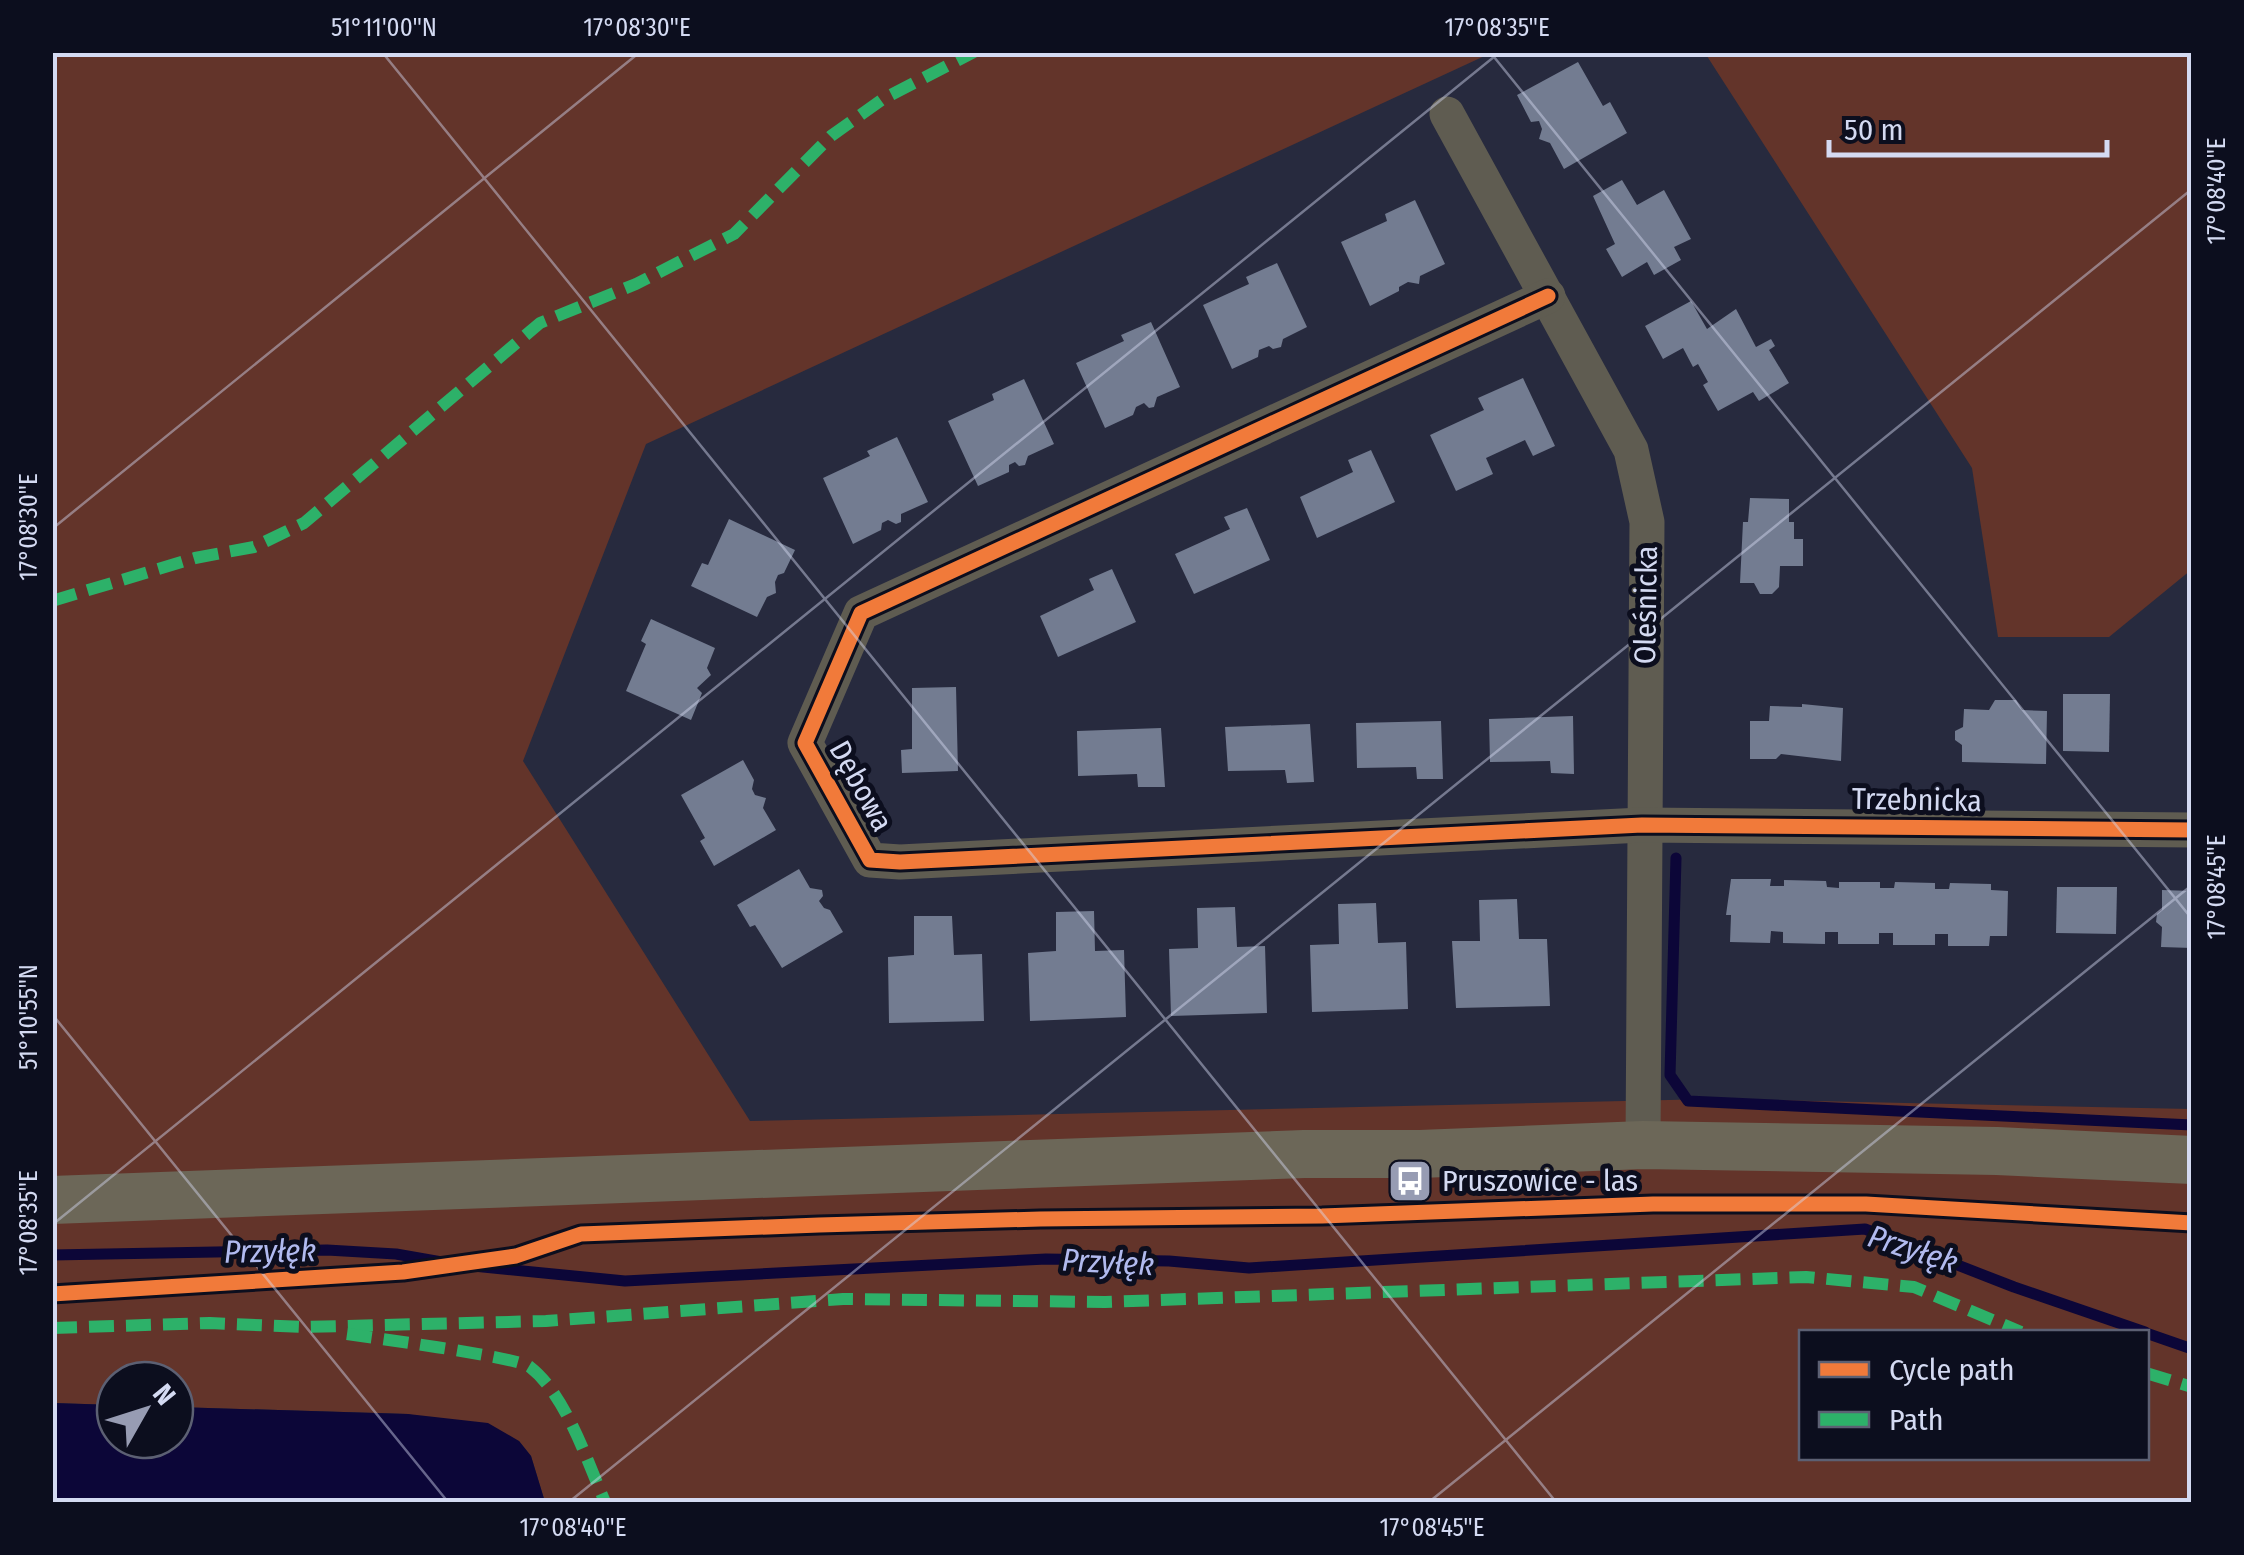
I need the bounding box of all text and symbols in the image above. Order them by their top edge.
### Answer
text: 51°11'00"N [331,13,437,43]
text: 17°08'30"E [583,13,691,43]
text: 17°08'35"E [1444,13,1550,43]
scale bar [1829,95,2106,157]
text: 50 m [1844,112,1904,148]
text: 17°08'40"E [2202,137,2232,245]
text: 17°08'30"E [14,473,44,581]
street label: Oleśnicka [1627,545,1665,665]
street label: Dębowa [822,734,900,838]
street label: Trzebnicka [1852,781,1982,819]
text: 17°08'45"E [2202,835,2232,939]
text: 51°10'55"N [14,964,44,1070]
bus stop icon: Pruszowice - las [1387,1158,1433,1204]
place label: Pruszowice - las [1442,1163,1638,1199]
text: 17°08'35"E [14,1170,44,1276]
water label: Przyłęk [1863,1217,1963,1281]
water label: Przyłęk [224,1231,317,1271]
water label: Przyłęk [1061,1241,1155,1283]
legend [1799,1330,2149,1460]
text: Cycle path [1889,1352,2015,1388]
north arrow [95,1360,195,1460]
text: N [146,1378,182,1411]
text: Path [1889,1402,1943,1438]
text: 17°08'40"E [519,1513,627,1543]
text: 17°08'45"E [1380,1513,1484,1543]

